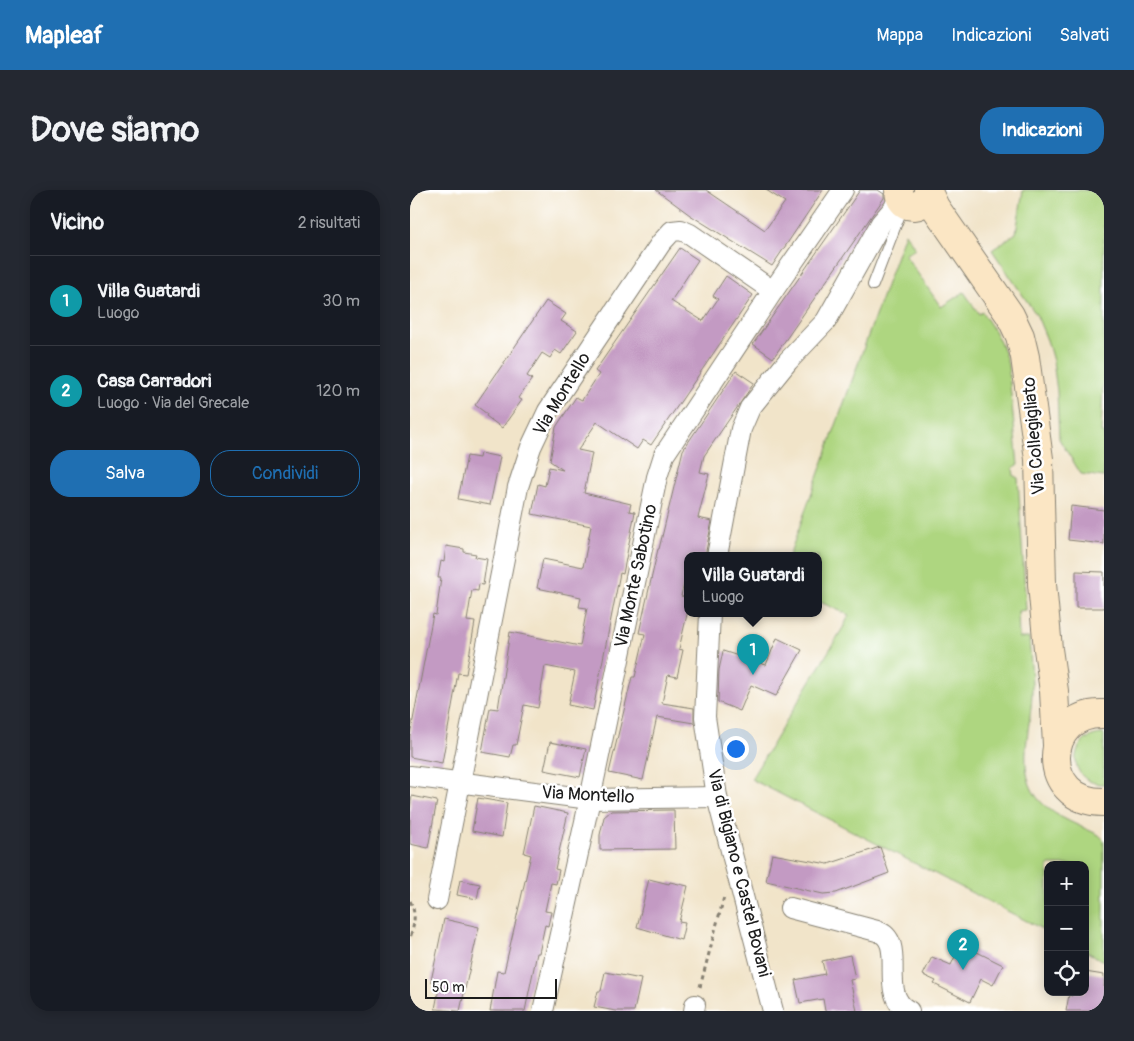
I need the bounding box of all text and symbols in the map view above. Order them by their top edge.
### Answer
text: Mapleaf [25,21,103,50]
text: Mappa [876,24,923,47]
text: Indicazioni [951,24,1031,47]
text: Salvati [1059,24,1109,47]
button: Indicazioni [980,107,1104,154]
text: Dove siamo [30,108,199,152]
text: Vicino [50,209,104,236]
text: 2 risultati [298,213,360,233]
text: Villa Guatardi [97,279,200,303]
text: 1 [63,291,69,311]
text: 30 m [322,291,360,311]
text: Luogo [97,303,139,323]
street label: Via Montello [528,348,596,440]
text: Casa Carradori [97,369,211,393]
street label: Via Collegigliato [1017,376,1051,496]
text: 2 [62,381,70,401]
text: 120 m [316,381,360,401]
text: Luogo · Via del Grecale [97,393,249,413]
button: Salva [50,450,200,497]
button: Condividi [210,450,360,497]
street label: Via Monte Sabotino [610,502,663,650]
popup [684,552,822,617]
text: Villa Guatardi [702,563,804,587]
text: Luogo [702,587,744,607]
pin: 1 [737,634,769,675]
your location [723,736,749,762]
street label: Via di Bigiano e Castel Bovani [702,767,776,979]
street label: Via Montello [541,781,635,809]
map controls [1044,861,1089,996]
button: + [1044,861,1089,906]
button: − [1044,906,1089,951]
pin: 2 [947,929,979,970]
button: locate [1044,951,1089,996]
scale bar [425,976,558,999]
text: 50 m [432,979,465,996]

